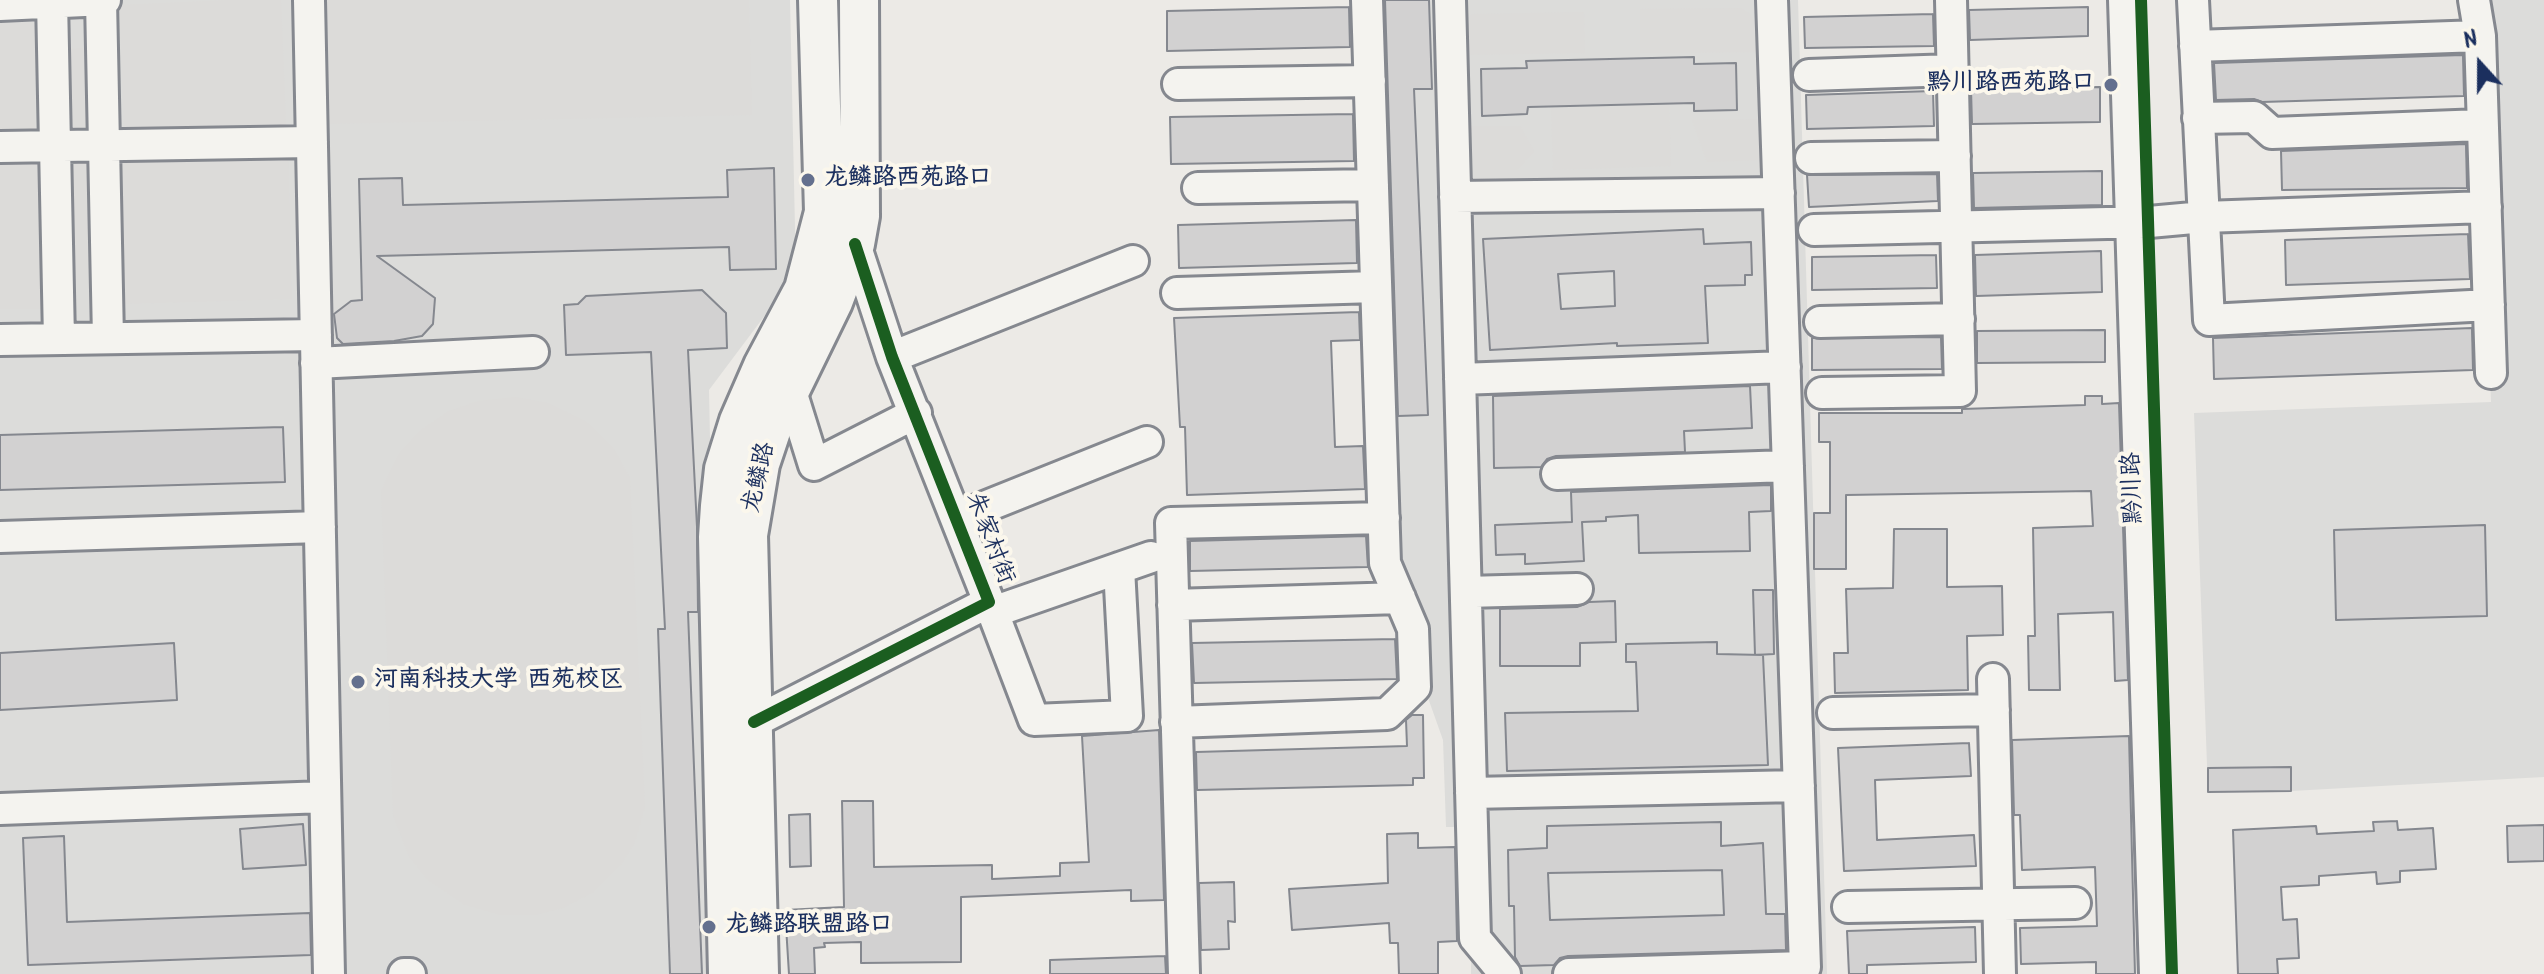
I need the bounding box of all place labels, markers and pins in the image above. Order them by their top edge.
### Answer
place label: 黔川路西苑路口 [1927,71,2095,99]
marker: 黔川路西苑路口 [2102,76,2120,94]
place label: 龙鳞路西苑路口 [824,166,992,194]
marker: 龙鳞路西苑路口 [799,171,817,189]
place label: 河南科技大学 西苑校区 [374,668,623,696]
marker: 河南科技大学 西苑校区 [349,673,367,691]
place label: 龙鳞路联盟路口 [725,913,893,941]
marker: 龙鳞路联盟路口 [700,918,718,936]

